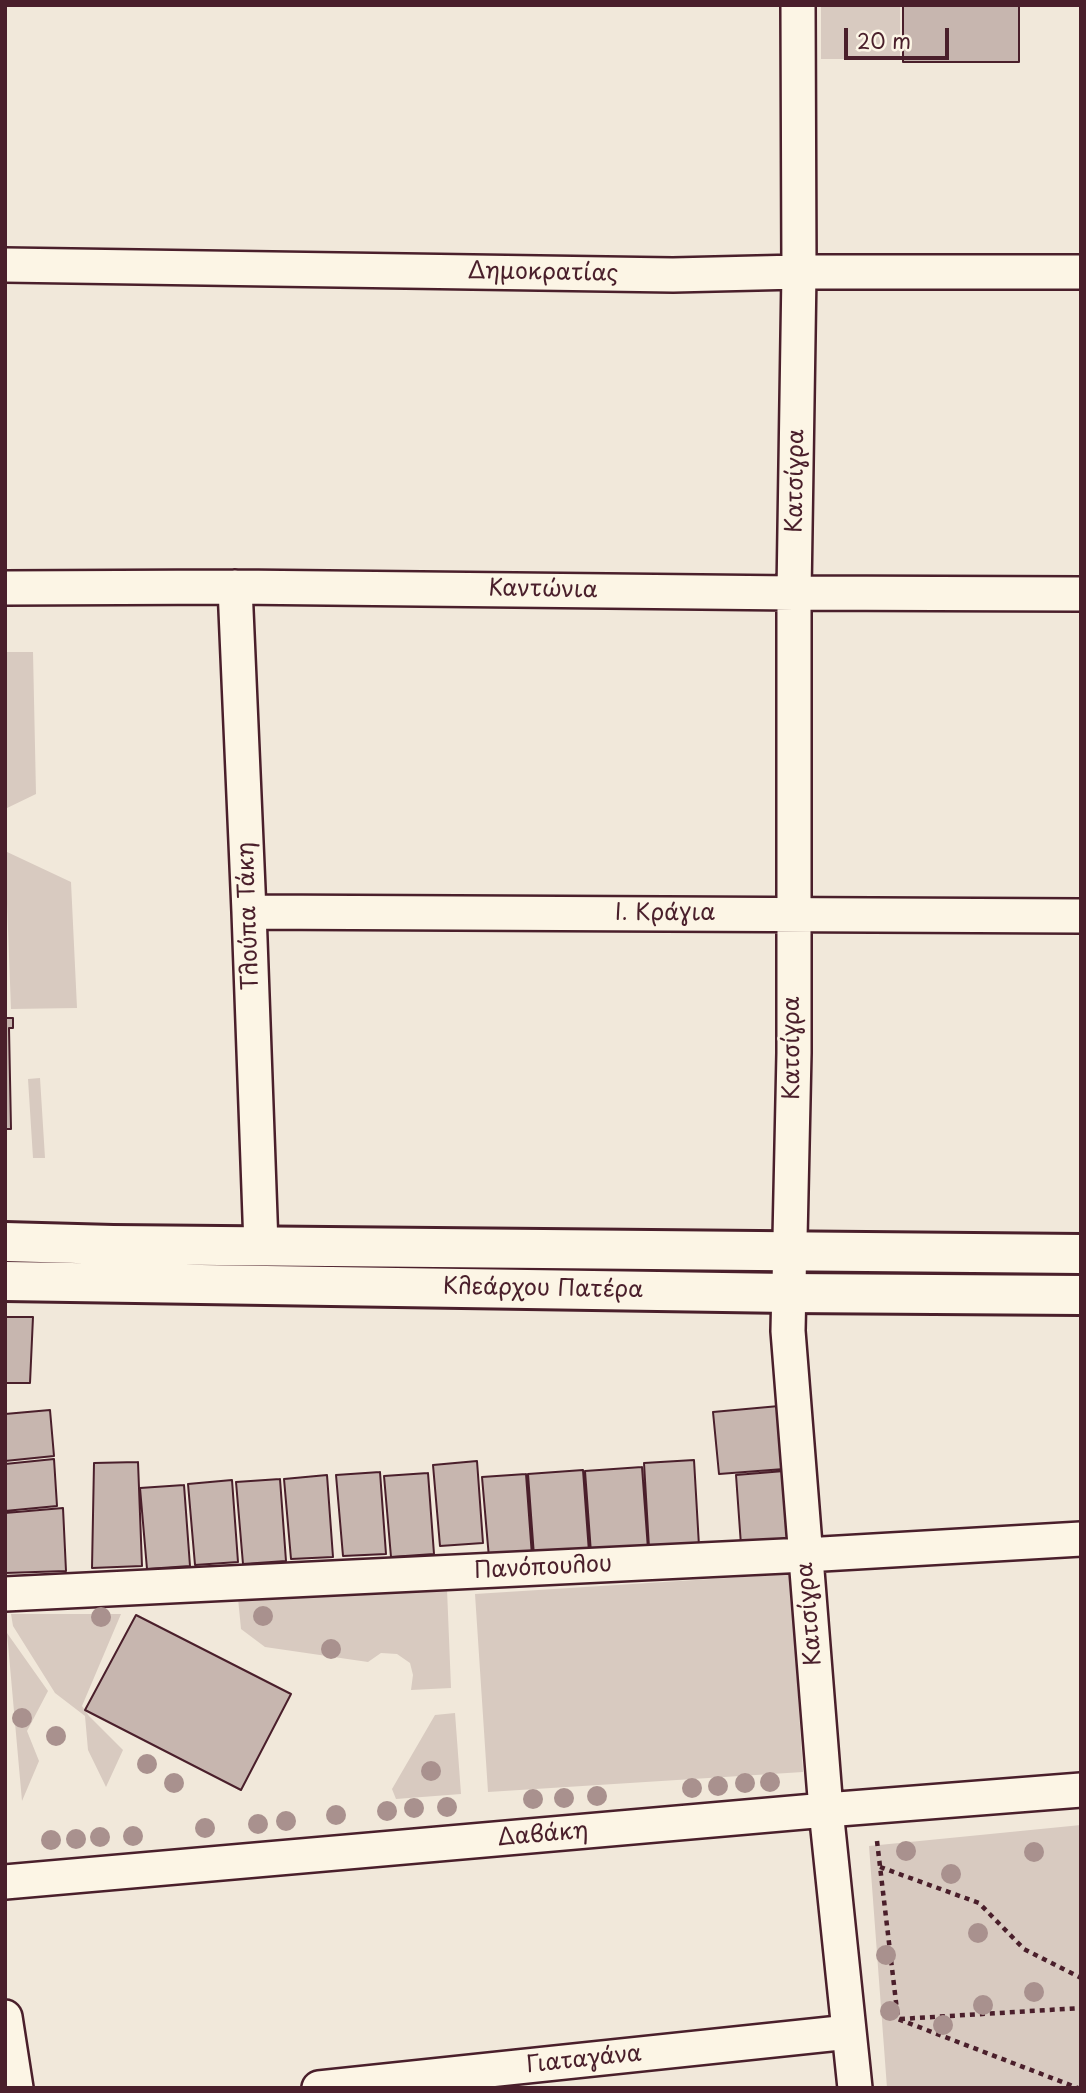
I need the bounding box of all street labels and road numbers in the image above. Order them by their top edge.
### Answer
street label: Δημοκρατίας [468,258,618,288]
street label: Κατσίγρα [781,429,811,533]
street label: Καντώνια [488,575,598,605]
street label: Τλούπα Τάκη [233,841,265,991]
street label: Ι. Κράγια [615,900,715,928]
street label: Κατσίγρα [779,996,807,1100]
street label: Κλεάρχου Πατέρα [443,1273,643,1305]
street label: Πανόπουλου [473,1551,613,1585]
street label: Κατσίγρα [792,1561,828,1667]
street label: Δαβάκη [496,1817,590,1853]
street label: Γιαταγάνα [525,2040,643,2080]

